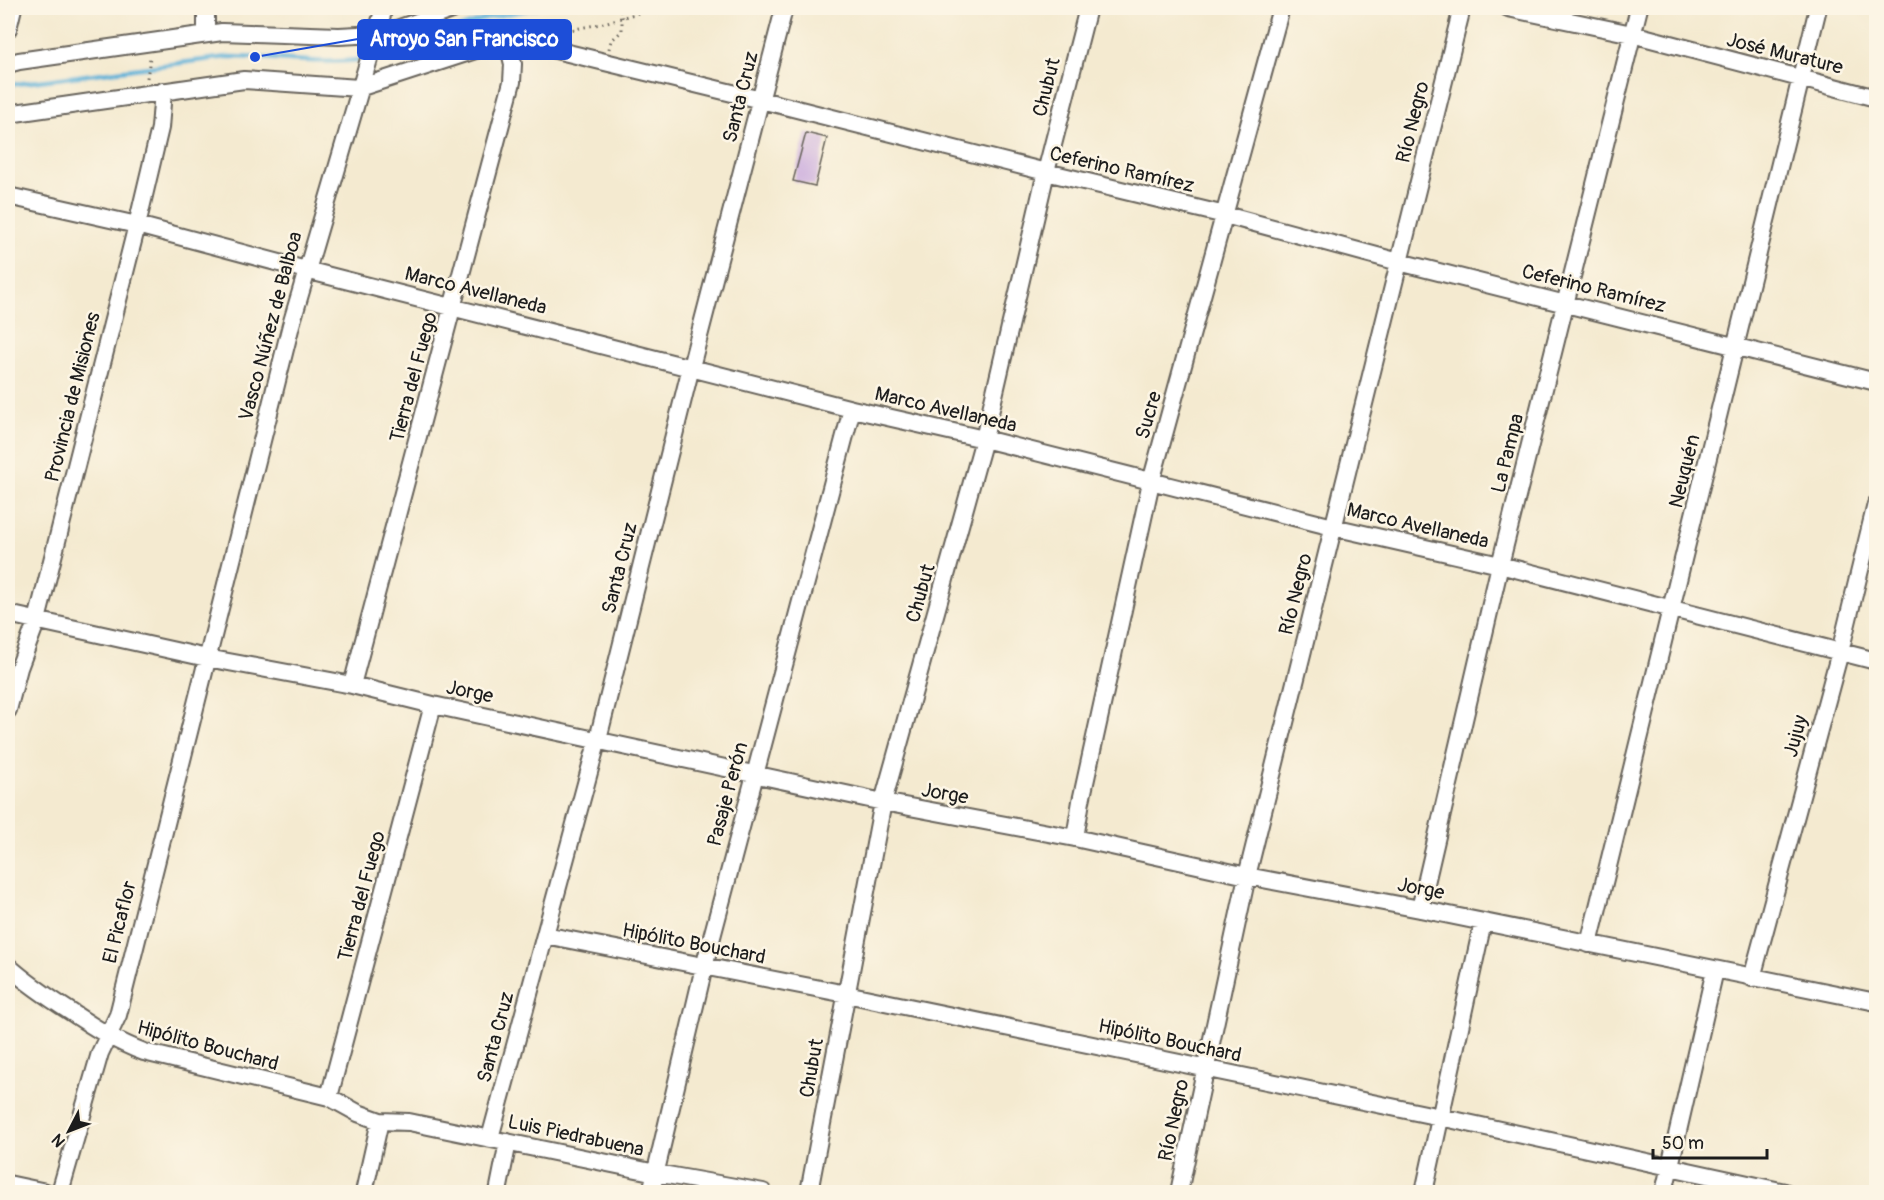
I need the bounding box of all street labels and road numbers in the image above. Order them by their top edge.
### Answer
street label: José Murature [1724,27,1846,80]
street label: Santa Cruz [717,49,764,145]
street label: Chubut [1027,54,1066,119]
street label: Río Negro [1390,78,1435,166]
street label: Ceferino Ramírez [1047,141,1197,198]
street label: Vasco Núñez de Balboa [233,229,308,424]
street label: Ceferino Ramírez [1519,259,1668,318]
street label: Marco Avellaneda [402,261,549,320]
street label: Provincia de Misiones [39,309,106,485]
street label: Tierra del Fuego [384,309,443,445]
street label: Marco Avellaneda [872,381,1019,438]
street label: Sucre [1130,388,1167,442]
street label: La Pampa [1486,411,1529,495]
street label: Neuquén [1663,432,1706,510]
street label: Marco Avellaneda [1344,497,1491,554]
street label: Santa Cruz [596,520,643,616]
street label: Río Negro [1273,550,1318,638]
street label: Chubut [900,560,941,625]
street label: Jorge [444,674,496,709]
street label: Jujuy [1778,712,1813,760]
street label: Pasaje Perón [702,739,753,849]
street label: Jorge [919,777,971,810]
street label: Tierra del Fuego [332,828,391,964]
street label: Jorge [1395,872,1447,905]
street label: El Picaflor [97,878,142,966]
street label: Hipólito Bouchard [620,917,768,970]
street label: Santa Cruz [471,989,520,1085]
street label: Hipólito Bouchard [1096,1013,1244,1068]
street label: Hipólito Bouchard [134,1015,281,1076]
street label: Chubut [794,1036,829,1100]
street label: Río Negro [1153,1077,1194,1163]
street label: Luis Piedrabuena [505,1109,646,1162]

